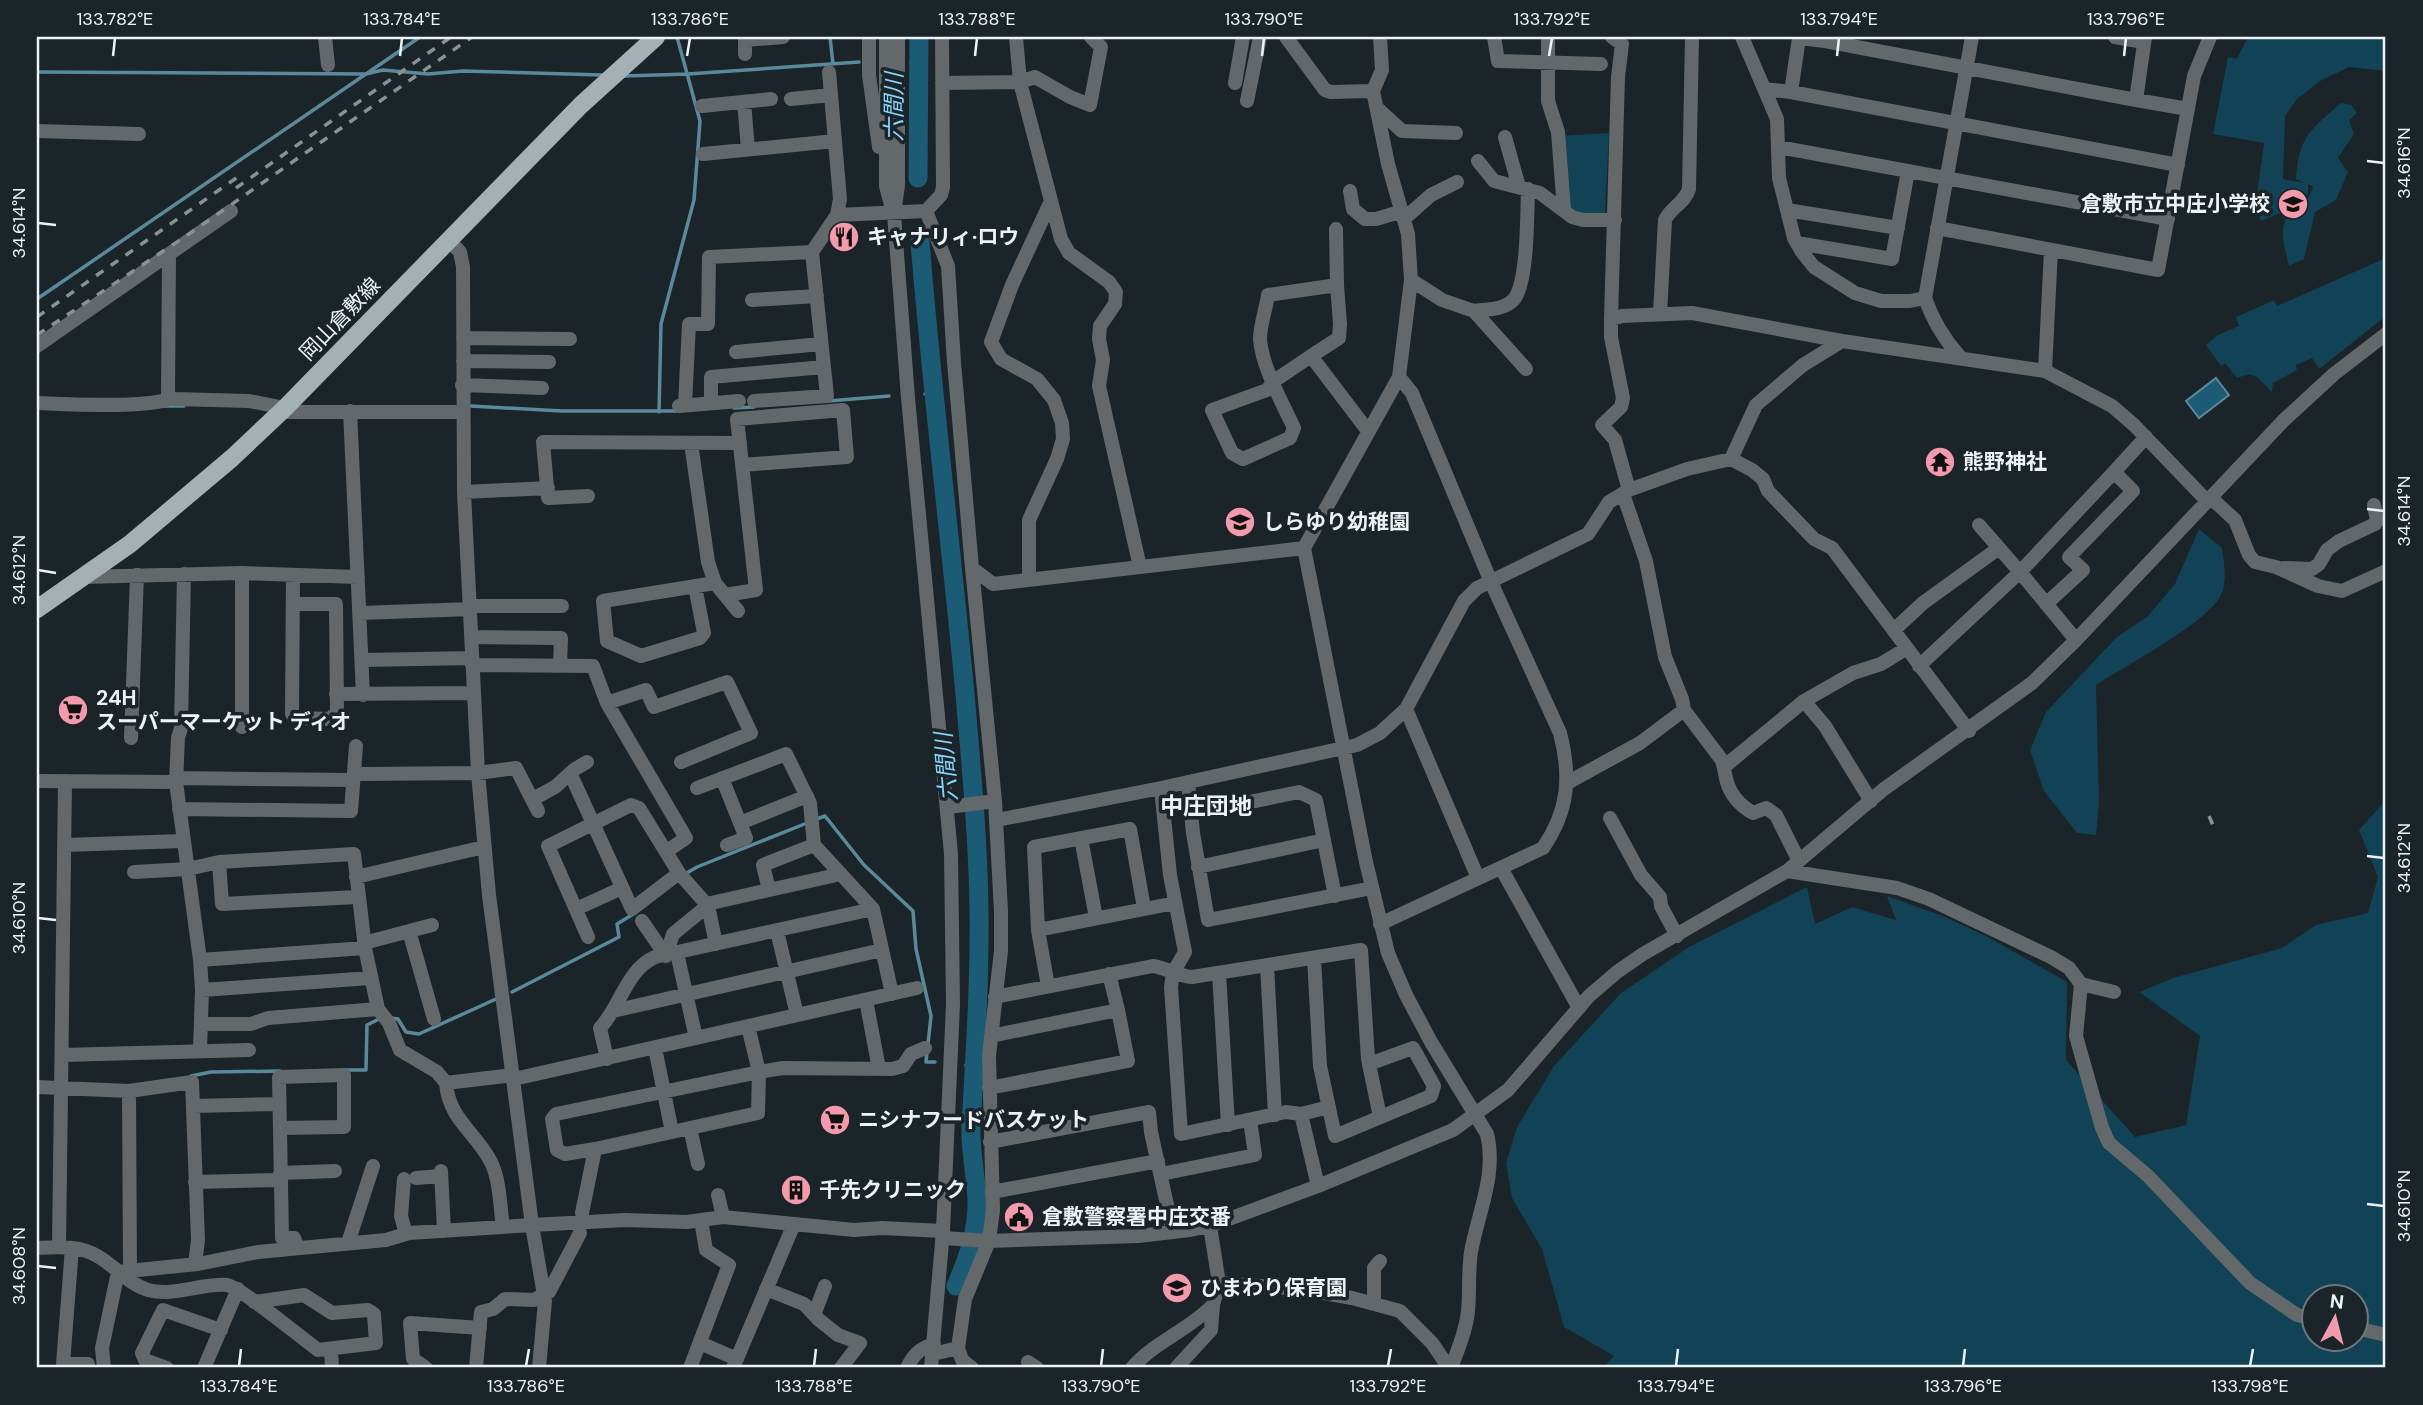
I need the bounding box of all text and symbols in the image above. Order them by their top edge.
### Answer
text: 133.782°E [77,7,153,31]
text: 133.784°E [363,7,441,31]
text: 133.786°E [651,7,729,31]
text: 133.788°E [938,7,1016,31]
text: 133.790°E [1224,7,1304,31]
text: 133.792°E [1514,7,1590,31]
text: 133.794°E [1800,7,1878,31]
text: 133.796°E [2087,7,2165,31]
water label: 六間川 [879,70,909,142]
text: 34.616°N [2392,127,2416,199]
text: 34.614°N [7,187,31,259]
school or university icon: 倉敷市立中庄小学校 [2276,187,2310,221]
place label: 倉敷市立中庄小学校 [2081,190,2270,218]
restaurant icon: キャナリィ·ロウ [827,220,861,254]
place label: キャナリィ·ロウ [867,223,1019,251]
street label: 岡山倉敷線 [293,272,387,366]
temple icon: 熊野神社 [1923,445,1957,479]
place label: 熊野神社 [1963,448,2047,476]
text: 34.614°N [2392,475,2416,547]
school or university icon: しらゆり幼稚園 [1223,505,1257,539]
place label: しらゆり幼稚園 [1263,508,1410,536]
text: 34.612°N [7,535,31,605]
place label: 24H スーパーマーケット ディオ [96,684,351,736]
supermarket icon: 24H スーパーマーケット ディオ [56,693,90,727]
water label: 六間川 [928,728,964,803]
district label: 中庄団地 [1160,791,1252,821]
text: 34.612°N [2392,823,2416,893]
text: 34.610°N [7,882,31,954]
supermarket icon: ニシナフードバスケット [818,1103,852,1137]
place label: ニシナフードバスケット [858,1106,1089,1134]
text: 34.610°N [2392,1170,2416,1242]
building icon: 千先クリニック [779,1173,813,1207]
place label: 千先クリニック [819,1176,966,1204]
public building icon: 倉敷警察署中庄交番 [1002,1200,1036,1234]
place label: 倉敷警察署中庄交番 [1042,1203,1231,1231]
text: 34.608°N [7,1227,31,1305]
school or university icon: ひまわり保育園 [1160,1271,1194,1305]
place label: ひまわり保育園 [1200,1274,1347,1302]
north arrow [2300,1282,2370,1352]
text: N [2329,1288,2345,1315]
text: 133.784°E [200,1374,278,1398]
text: 133.786°E [487,1374,565,1398]
text: 133.788°E [775,1374,853,1398]
text: 133.790°E [1061,1374,1141,1398]
text: 133.792°E [1350,1374,1426,1398]
text: 133.794°E [1637,1374,1715,1398]
text: 133.796°E [1924,1374,2002,1398]
text: 133.798°E [2211,1374,2289,1398]

